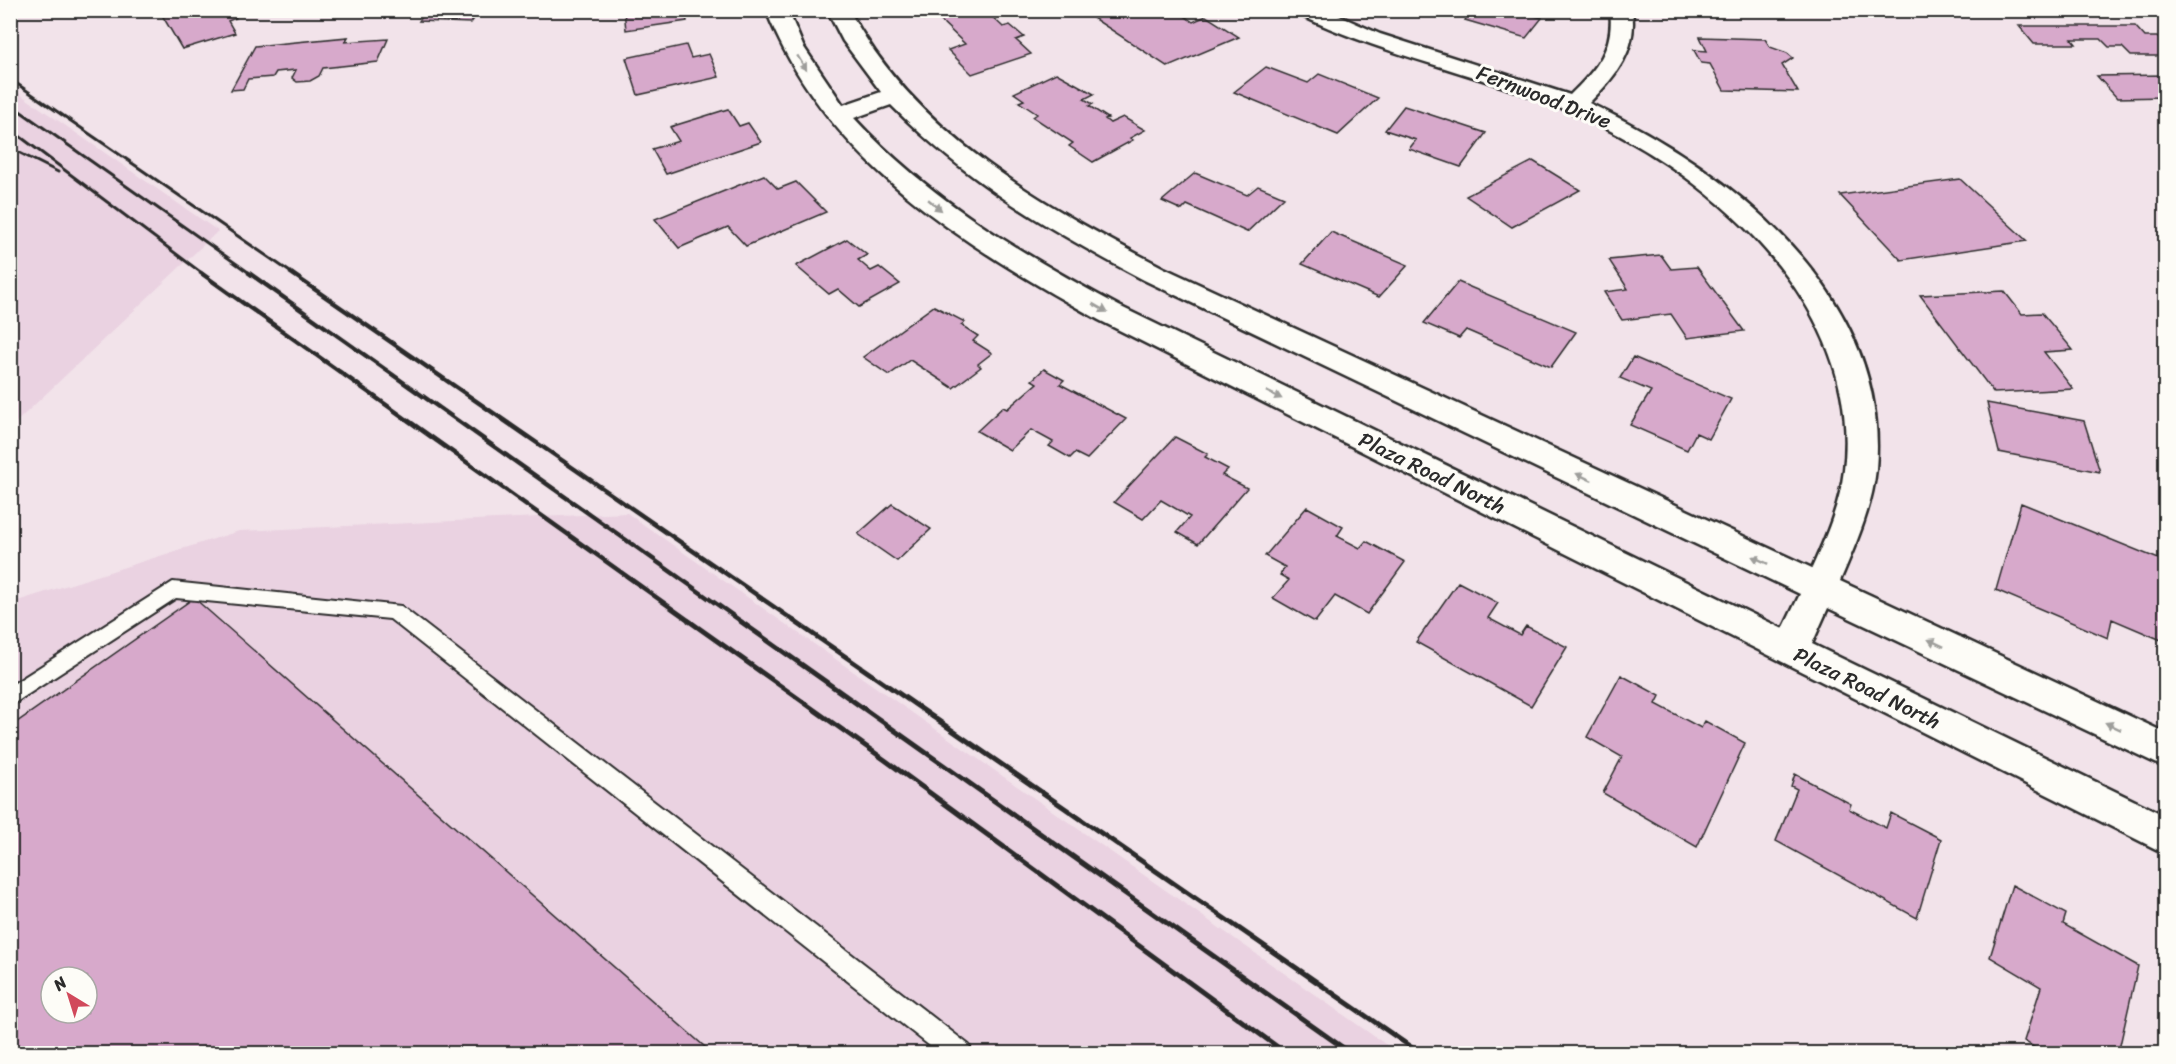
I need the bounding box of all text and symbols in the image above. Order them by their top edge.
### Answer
street label: Fernwood Drive [1471,54,1617,140]
one-way arrow [797,55,808,71]
one-way arrow [927,198,943,211]
one-way arrow [1092,303,1109,313]
one-way arrow [1266,390,1283,399]
street label: Plaza Road North [1352,421,1512,525]
one-way arrow [1575,472,1592,481]
one-way arrow [1751,555,1768,564]
street label: Plaza Road North [1787,636,1947,740]
one-way arrow [1928,639,1945,648]
one-way arrow [2104,722,2121,731]
north arrow [39,965,99,1025]
text: N [46,968,74,999]

